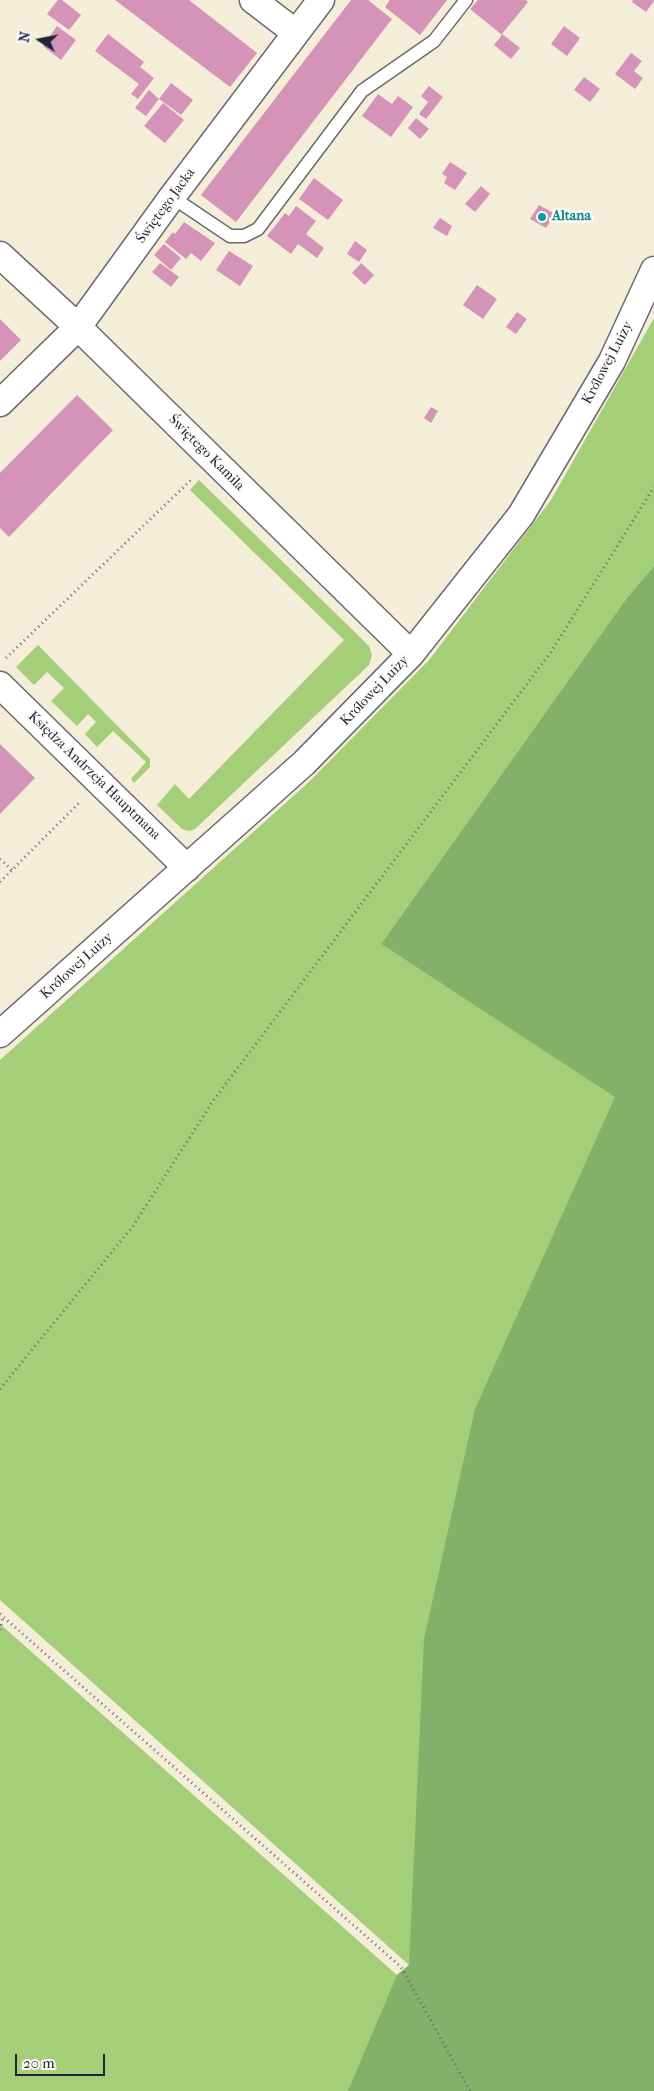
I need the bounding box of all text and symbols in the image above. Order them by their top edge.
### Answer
north arrow [15,15,65,65]
text: N [15,30,34,44]
street label: Świętego Jacka [133,165,199,247]
place label: Altana [552,209,591,225]
marker: Altana [536,211,548,223]
street label: Królowej Luizy [579,319,637,407]
street label: Świętego Kamila [164,411,248,495]
street label: Królowej Luizy [337,652,413,730]
street label: Księdza Andrzeja Hauptmana [24,708,164,844]
street label: Królowej Luizy [37,929,117,1003]
scale bar [18,2044,108,2076]
text: 20 m [23,2054,55,2072]

